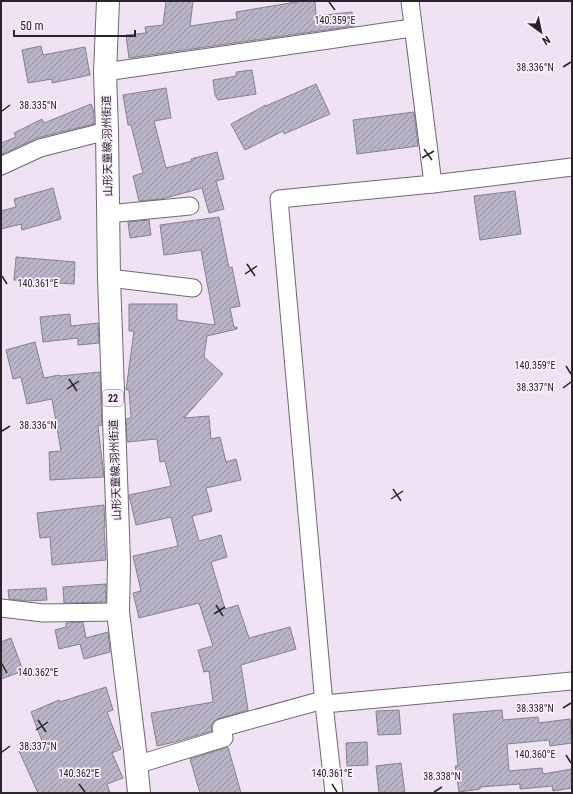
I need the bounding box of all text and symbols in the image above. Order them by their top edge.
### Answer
scale bar [14,12,135,38]
north arrow [521,12,561,52]
text: 140.359°E [315,15,356,26]
text: 50 m [20,19,44,33]
text: N [540,33,553,47]
text: 38.336°N [516,62,554,73]
street label: 山形天童線;羽州街道 [100,95,115,197]
text: 38.335°N [19,100,57,111]
text: 140.361°E [18,278,59,289]
text: 140.359°E [515,360,556,371]
text: 38.337°N [516,382,554,393]
road number: 22 [103,390,123,406]
street label: 山形天童線;羽州街道 [107,419,124,521]
text: 38.336°N [19,420,57,431]
text: 140.362°E [18,667,59,678]
text: 38.338°N [516,703,554,714]
text: 38.337°N [19,741,57,752]
text: 140.360°E [515,749,556,760]
text: 140.362°E [59,768,100,779]
text: 140.361°E [312,768,353,779]
text: 38.338°N [423,771,461,782]

